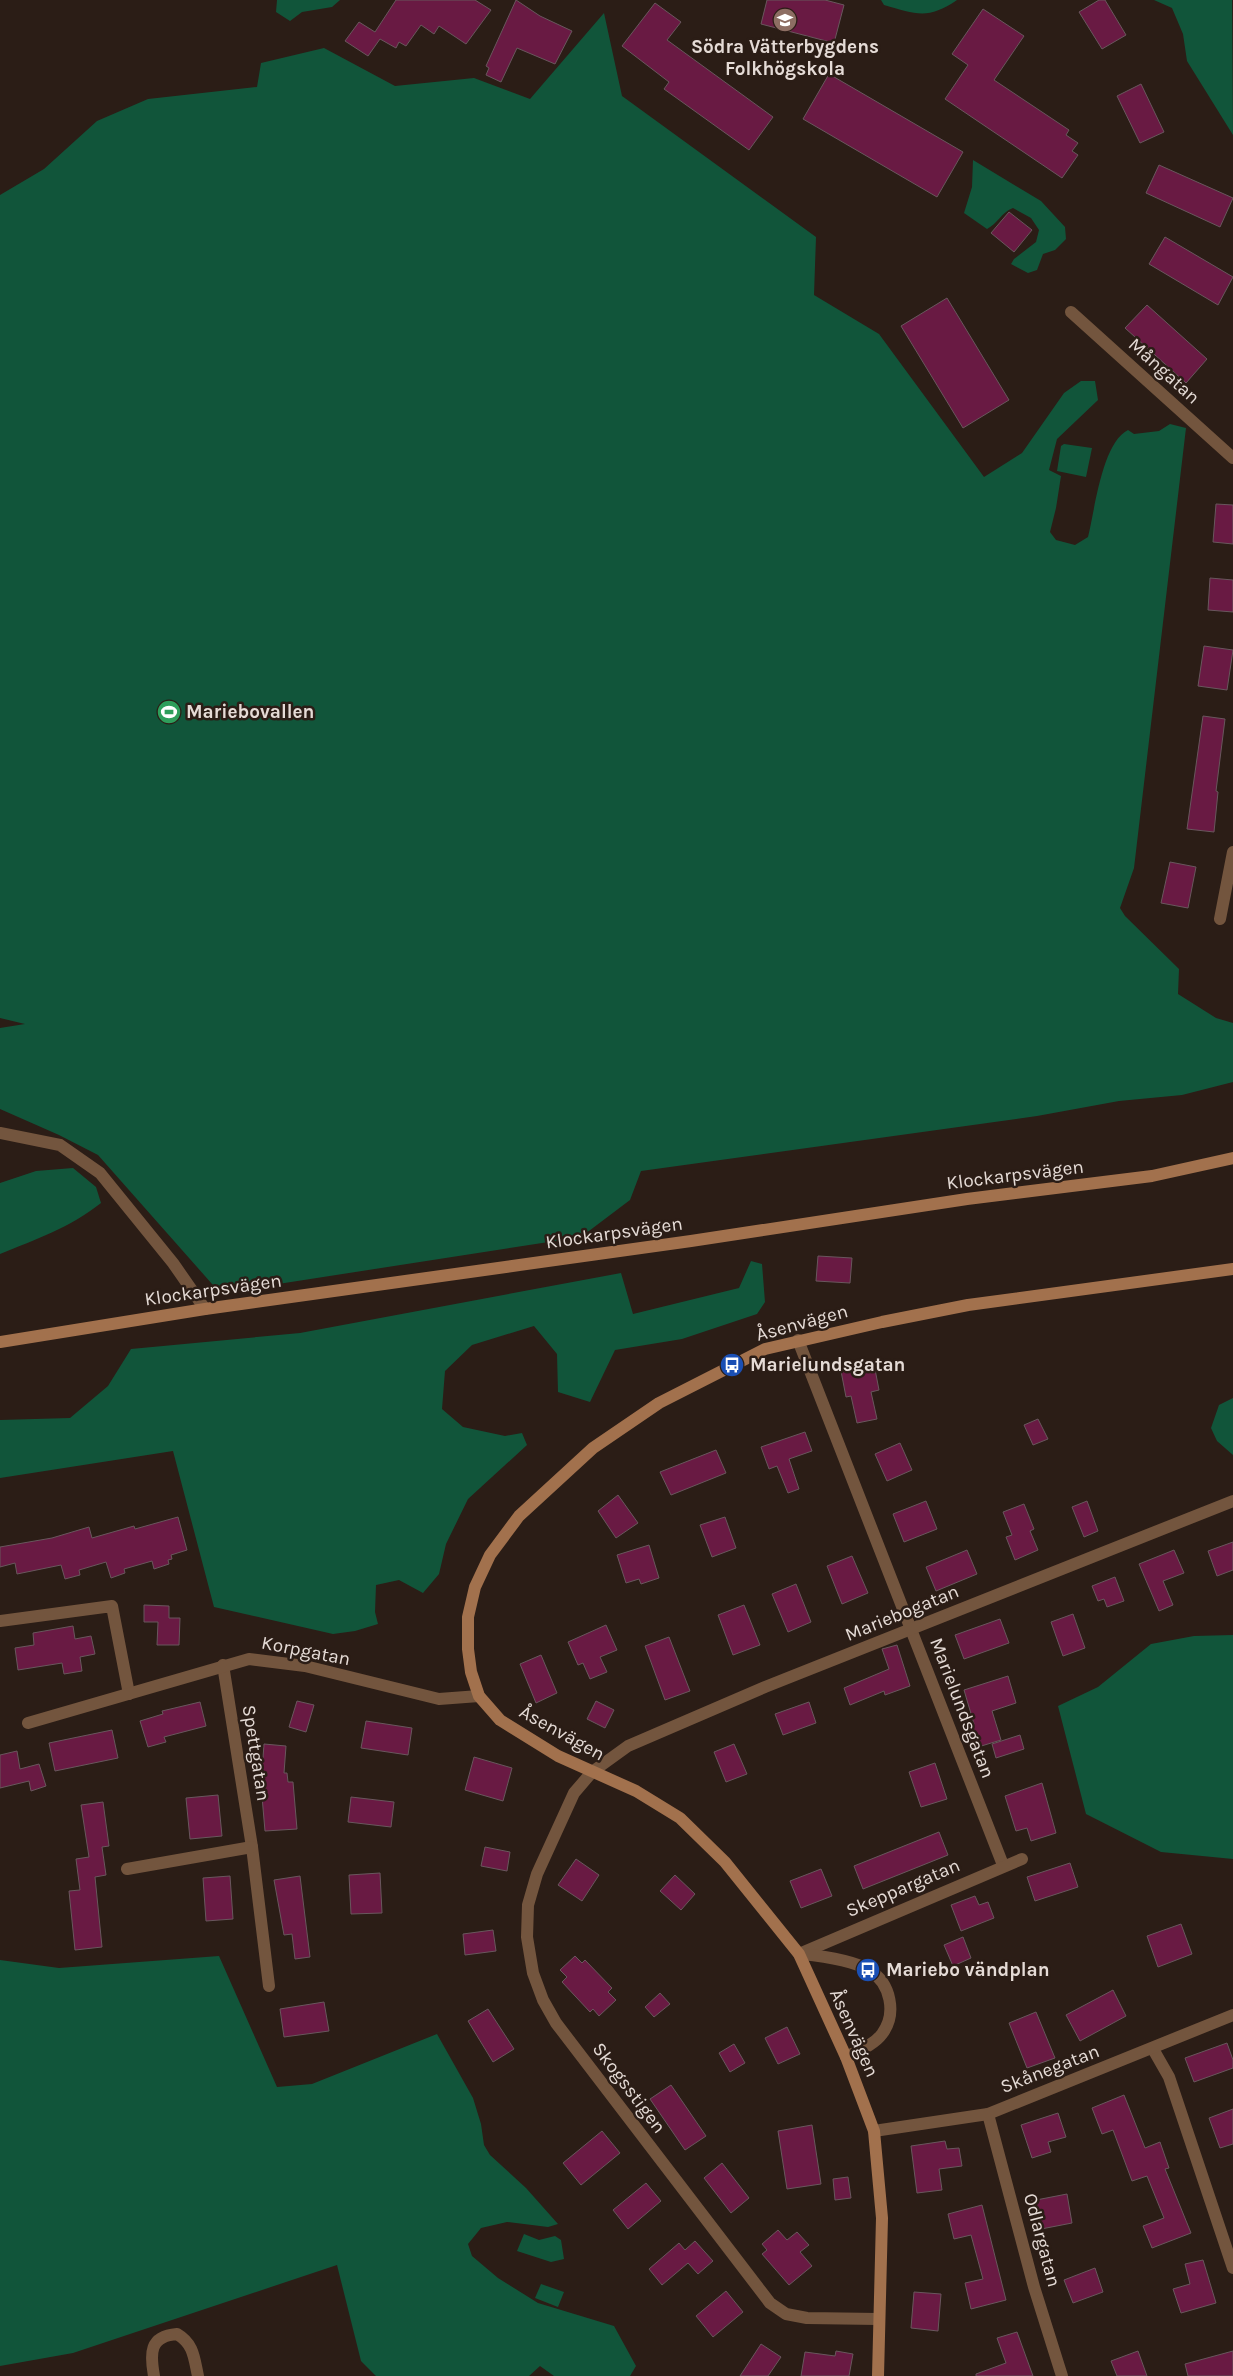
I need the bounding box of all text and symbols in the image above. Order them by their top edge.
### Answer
school or university icon: Södra Vätterbygdens Folkhögskola [772,7,798,33]
place label: Södra Vätterbygdens Folkhögskola [691,36,879,80]
street label: Mångatan [1124,333,1204,409]
sports icon: Mariebovallen [156,699,182,725]
place label: Mariebovallen [186,701,314,723]
street label: Klockarpsvägen [945,1156,1085,1194]
street label: Klockarpsvägen [544,1212,684,1254]
street label: Klockarpsvägen [143,1269,283,1311]
street label: Åsenvägen [754,1300,850,1346]
bus stop icon: Marielundsgatan [719,1352,745,1378]
place label: Marielundsgatan [750,1354,905,1376]
street label: Mariebogatan [842,1580,962,1646]
street label: Korpgatan [260,1632,352,1670]
street label: Marielundsgatan [925,1635,999,1781]
street label: Åsenvägen [516,1701,608,1765]
street label: Spettgatan [238,1703,274,1803]
street label: Skeppargatan [843,1854,963,1922]
bus stop icon: Mariebo vändplan [855,1957,881,1983]
place label: Mariebo vändplan [886,1959,1050,1981]
street label: Åsenvägen [825,1986,883,2080]
street label: Skogsstigen [588,2038,670,2138]
street label: Skånegatan [997,2040,1103,2098]
street label: Odlargatan [1019,2191,1065,2289]

